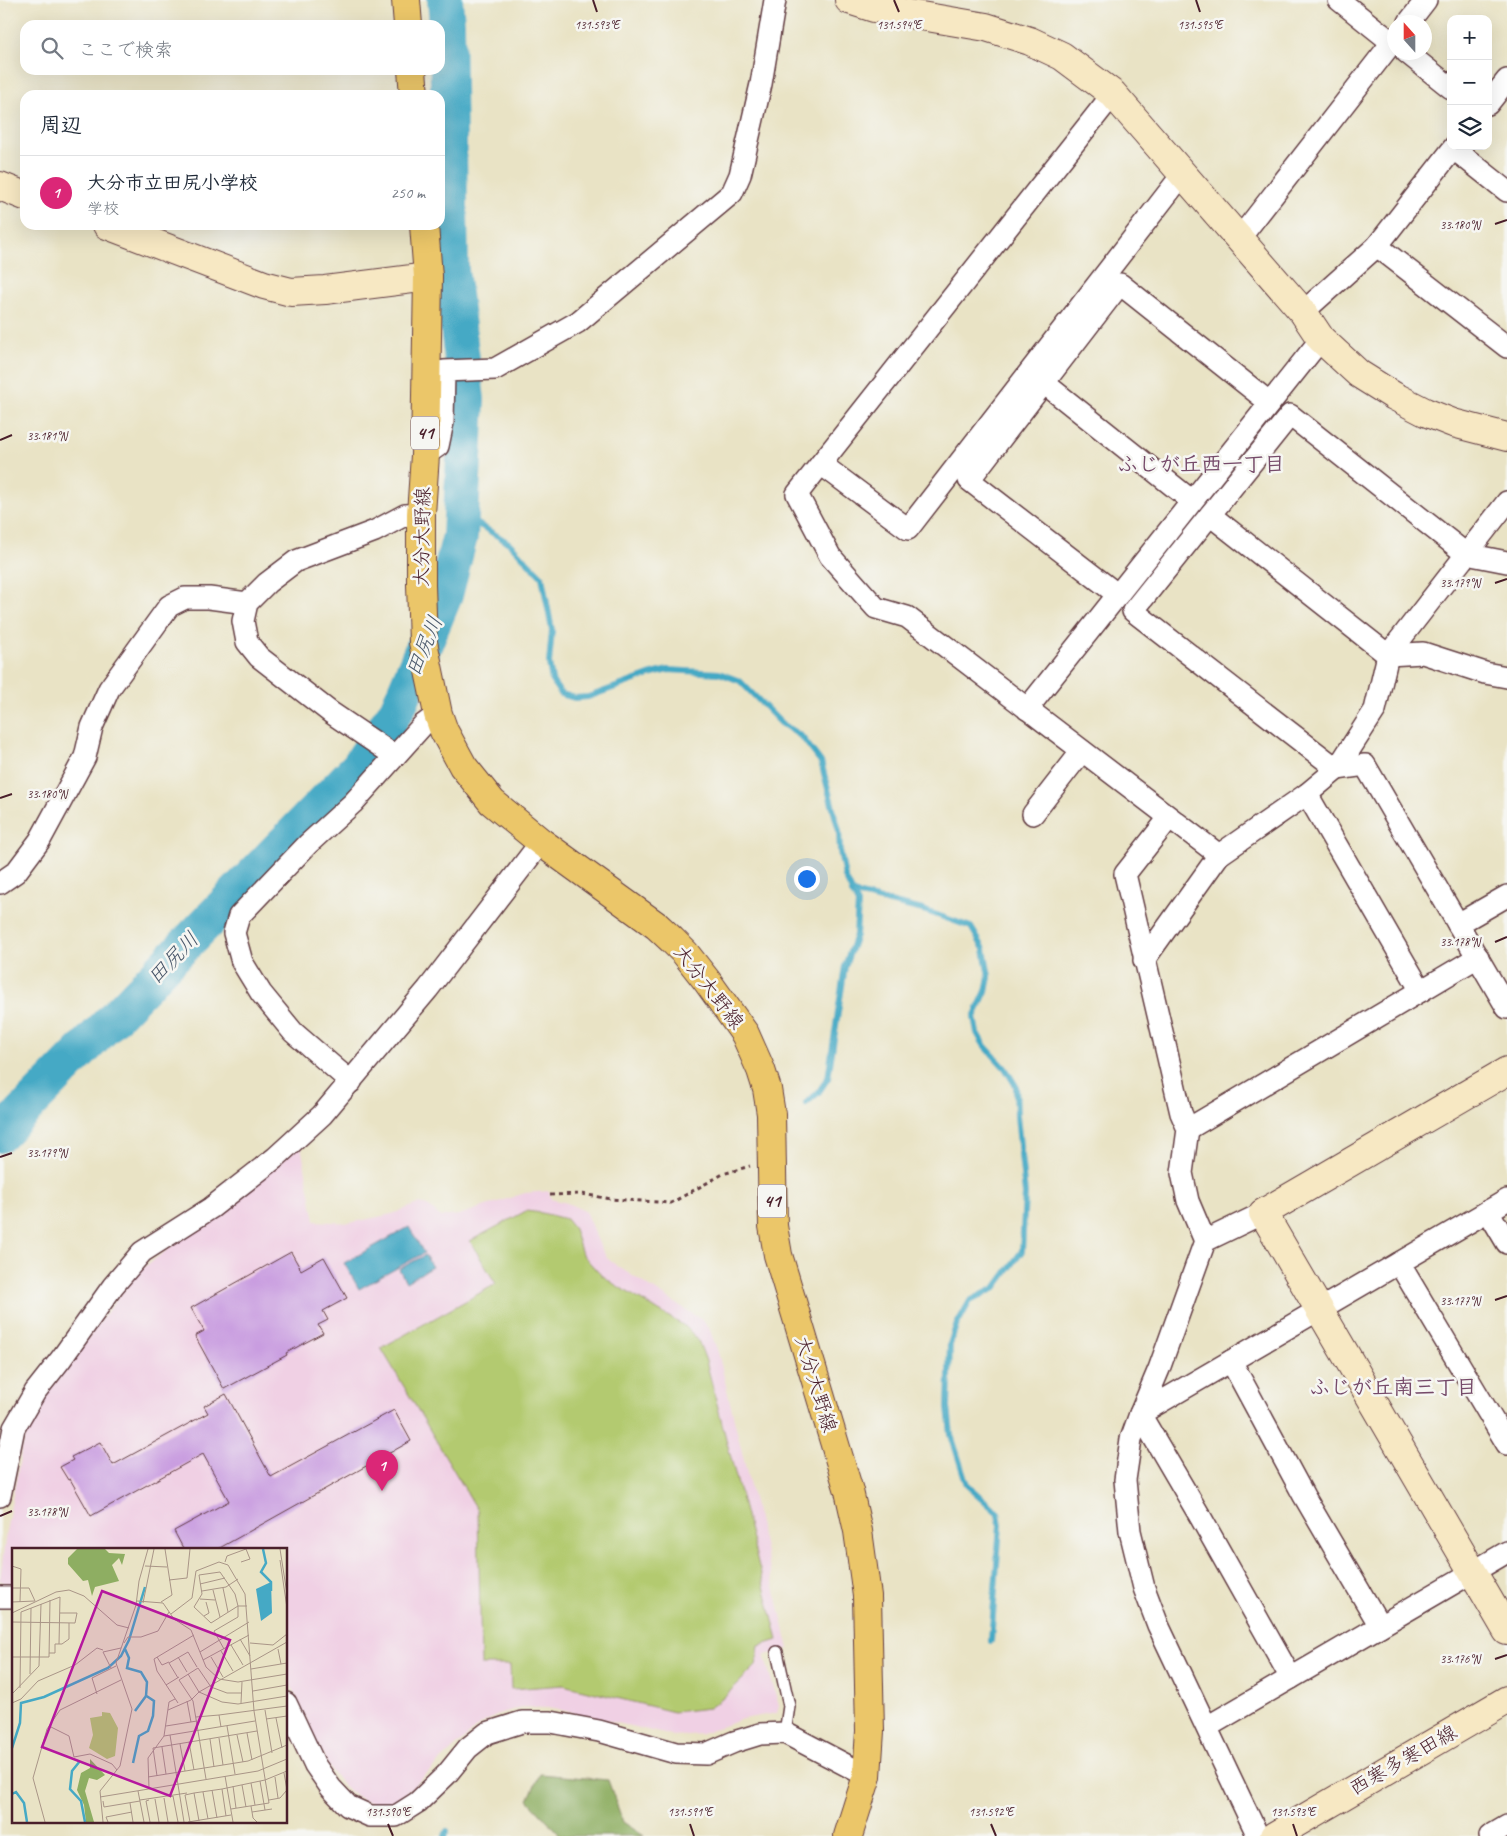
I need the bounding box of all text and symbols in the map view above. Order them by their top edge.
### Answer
north arrow [1387,15,1432,60]
map controls [1447,15,1492,150]
button: + [1447,15,1492,60]
text: 131.593°E [575,17,621,33]
text: 131.594°E [877,17,923,33]
text: 131.595°E [1178,17,1224,33]
search box [20,20,445,75]
icon: search [38,34,66,62]
text: ここで検索 [78,38,173,62]
button: − [1447,60,1492,105]
button: layers [1447,105,1492,150]
text: 周辺 [40,112,82,138]
text: 大分市立田尻小学校 [87,171,258,195]
text: 1 [52,183,60,203]
text: 250 m [391,183,425,203]
text: 学校 [87,199,119,219]
text: 33.180°N [1440,217,1482,233]
road number: 41 [411,416,439,449]
text: 33.181°N [27,428,69,444]
district label: ふじが丘西一丁目 [1117,451,1285,477]
street label: 大分大野線 [409,487,435,587]
text: 33.179°N [1440,575,1482,591]
water label: 田尻川 [400,612,448,680]
text: 33.180°N [27,786,69,802]
your location [794,866,820,892]
water label: 田尻川 [142,926,204,990]
text: 33.178°N [1440,934,1482,950]
street label: 大分大野線 [668,940,750,1034]
text: 33.179°N [27,1145,69,1161]
road number: 41 [758,1184,786,1218]
text: 33.177°N [1440,1293,1482,1309]
street label: 大分大野線 [789,1333,843,1435]
district label: ふじが丘南三丁目 [1309,1374,1477,1400]
pin: 1 [366,1450,398,1491]
text: 33.178°N [27,1504,69,1520]
inset map [12,1548,288,1824]
text: 33.176°N [1440,1651,1482,1667]
street label: 西寒多寒田線 [1345,1719,1461,1801]
text: 131.590°E [366,1804,412,1820]
text: 131.591°E [668,1804,714,1820]
text: 131.592°E [969,1804,1015,1820]
text: 131.593°E [1271,1804,1317,1820]

